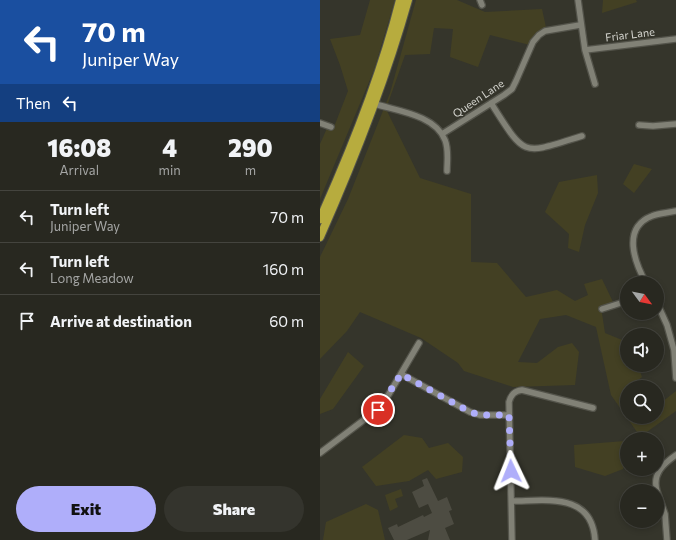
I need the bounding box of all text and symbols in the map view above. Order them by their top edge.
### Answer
text: 70 m [82,14,146,48]
icon: left [16,16,68,68]
street label: Friar Lane [605,24,656,43]
text: Juniper Way [82,48,179,70]
street label: Queen Lane [450,76,506,120]
icon: left [59,92,81,114]
text: Then [16,94,51,112]
text: 16:08 [47,133,111,162]
text: 4 [162,133,177,162]
text: 290 [228,133,273,162]
text: Arrival [60,162,99,178]
text: min [159,162,181,178]
text: m [245,162,256,178]
text: Turn left [50,200,109,218]
icon: left [16,206,38,228]
text: 70 m [270,208,304,226]
text: Juniper Way [50,218,120,234]
text: Turn left [50,252,109,270]
icon: left [16,258,38,280]
text: 160 m [263,260,304,278]
text: Long Meadow [50,270,134,286]
north arrow [620,276,664,320]
map controls [620,276,664,528]
icon: arrive [16,310,38,332]
text: Arrive at destination [50,312,192,330]
text: 60 m [269,312,304,330]
button: sound [620,328,664,372]
button: search [620,380,664,424]
pin [361,393,395,427]
icon: arrive [367,399,389,421]
button: + [620,432,664,476]
position arrow [490,450,532,492]
button: − [620,484,664,528]
button: Exit [16,486,156,532]
button: Share [164,486,304,532]

